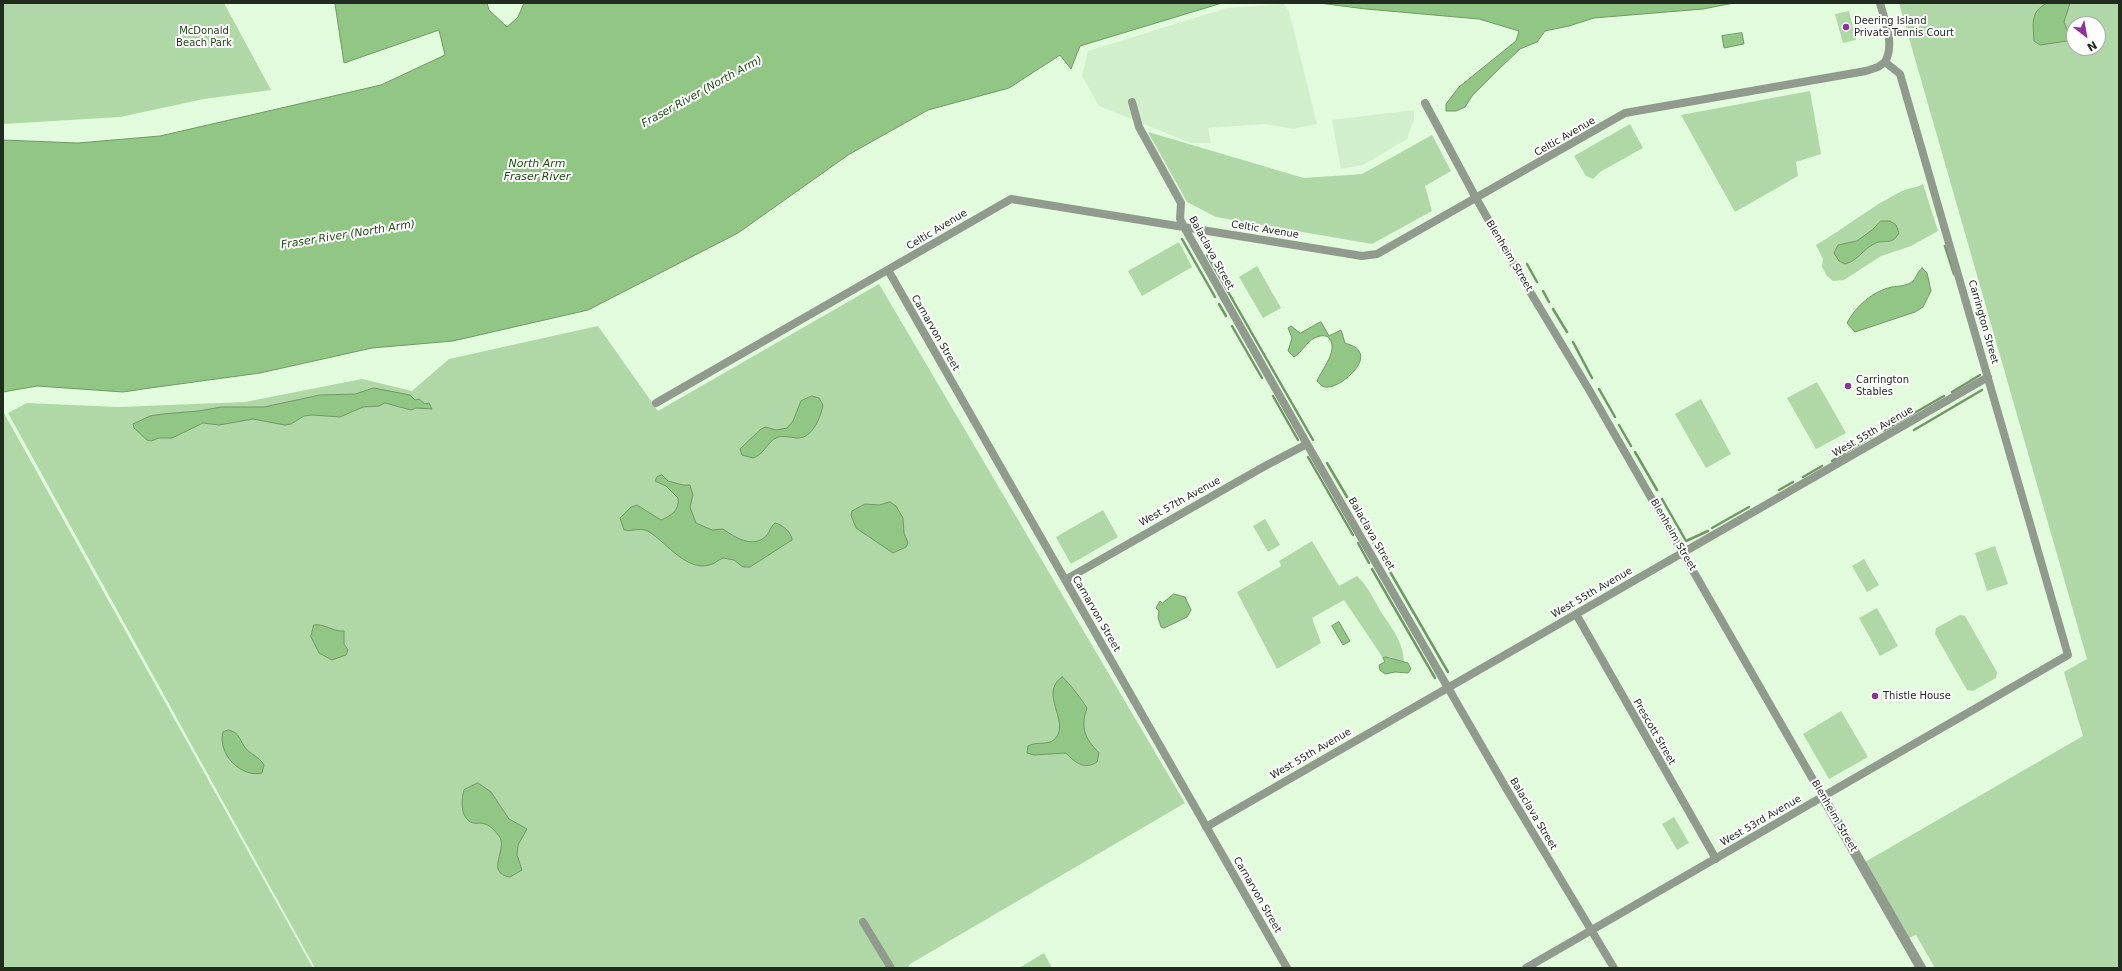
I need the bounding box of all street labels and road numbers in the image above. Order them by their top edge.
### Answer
street label: Celtic Avenue [1532,115,1598,159]
street label: Celtic Avenue [905,207,969,253]
street label: Balaclava Street [1186,214,1236,292]
street label: Blenheim Street [1483,218,1535,294]
street label: Celtic Avenue [1230,219,1300,241]
street label: Carrington Street [1965,279,2001,365]
street label: Carnarvon Street [908,293,962,373]
street label: West 55th Avenue [1831,404,1915,460]
street label: West 57th Avenue [1137,475,1223,529]
street label: Balaclava Street [1345,496,1397,572]
street label: Blenheim Street [1648,497,1698,573]
street label: West 55th Avenue [1550,565,1634,621]
street label: Carnarvon Street [1069,574,1123,654]
street label: Prescott Street [1630,697,1678,767]
street label: West 55th Avenue [1269,726,1353,782]
street label: Balaclava Street [1507,776,1559,852]
street label: Blenheim Street [1809,778,1859,854]
street label: West 53rd Avenue [1719,793,1803,849]
street label: Carnarvon Street [1230,855,1284,935]

